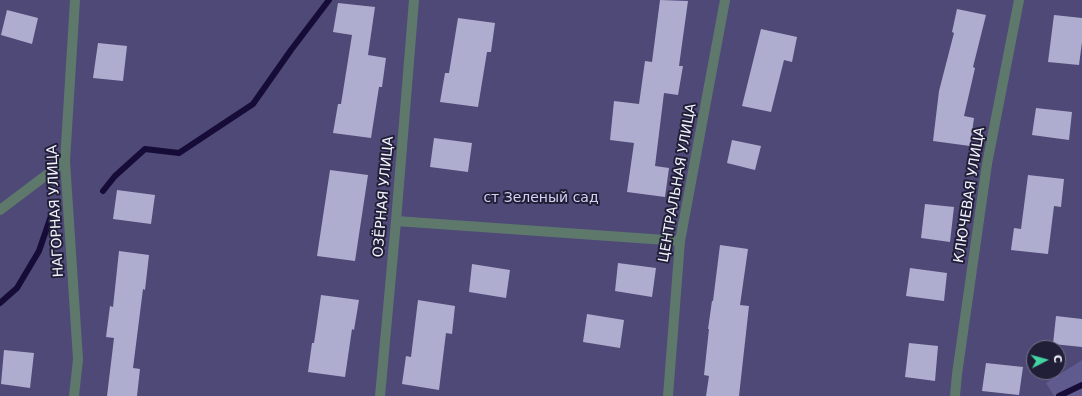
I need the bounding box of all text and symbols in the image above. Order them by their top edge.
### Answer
street label: ЦЕНТРАЛЬНАЯ УЛИЦА [656,102,700,264]
street label: КЛЮЧЕВАЯ УЛИЦА [951,126,989,264]
street label: ОЗЁРНАЯ УЛИЦА [370,136,398,258]
street label: НАГОРНАЯ УЛИЦА [44,144,68,278]
park label: ст Зеленый сад [483,190,599,206]
north arrow [1026,340,1066,380]
text: С [1051,354,1064,363]

